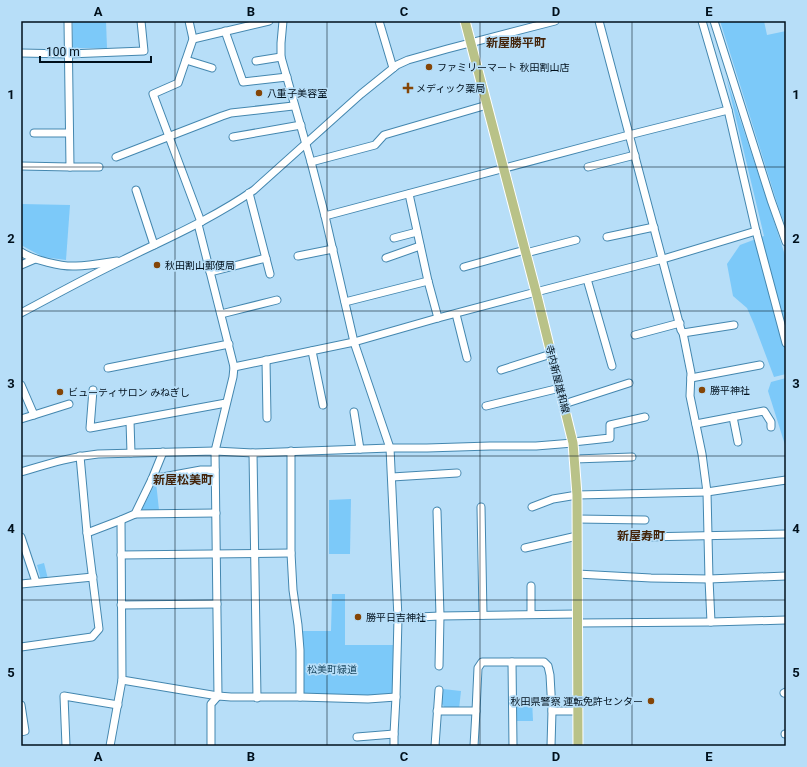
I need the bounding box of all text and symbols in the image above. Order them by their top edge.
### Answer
text: A [94,4,103,19]
text: B [247,4,255,19]
text: C [400,4,409,19]
text: D [552,4,560,19]
text: E [705,4,713,19]
district label: 新屋勝平町 [486,36,546,50]
scale bar [40,38,151,64]
text: 100 m [46,45,80,59]
marker: ファミリーマート 秋田割山店 [424,62,434,72]
place label: ファミリーマート 秋田割山店 [437,62,569,73]
marker: メディック薬局 [403,83,413,93]
place label: メディック薬局 [416,83,485,94]
text: 1 [7,87,15,102]
text: 1 [792,87,800,102]
marker: 八重子美容室 [254,88,264,98]
place label: 八重子美容室 [267,88,327,99]
text: 2 [7,231,15,246]
text: 2 [792,231,800,246]
marker: 秋田割山郵便局 [152,260,162,270]
place label: 秋田割山郵便局 [165,260,235,271]
street label: 寺内新屋雄和線 [544,344,571,414]
text: 3 [7,376,15,391]
text: 3 [792,376,800,391]
marker: 勝平神社 [697,385,707,395]
place label: 勝平神社 [710,385,750,396]
marker: ビューティサロン みねぎし [55,387,65,397]
place label: ビューティサロン みねぎし [68,387,190,398]
district label: 新屋松美町 [153,473,213,487]
text: 4 [7,521,15,536]
text: 4 [792,521,800,536]
district label: 新屋寿町 [617,529,665,543]
marker: 勝平日吉神社 [353,612,363,622]
place label: 勝平日吉神社 [366,612,426,623]
park label: 松美町緑道 [307,664,357,675]
text: 5 [7,665,15,680]
text: 5 [792,665,800,680]
place label: 秋田県警察 運転免許センター [511,696,643,707]
marker: 秋田県警察 運転免許センター [646,696,656,706]
text: A [94,749,103,764]
text: B [247,749,255,764]
text: C [400,749,409,764]
text: D [552,749,560,764]
text: E [705,749,713,764]

